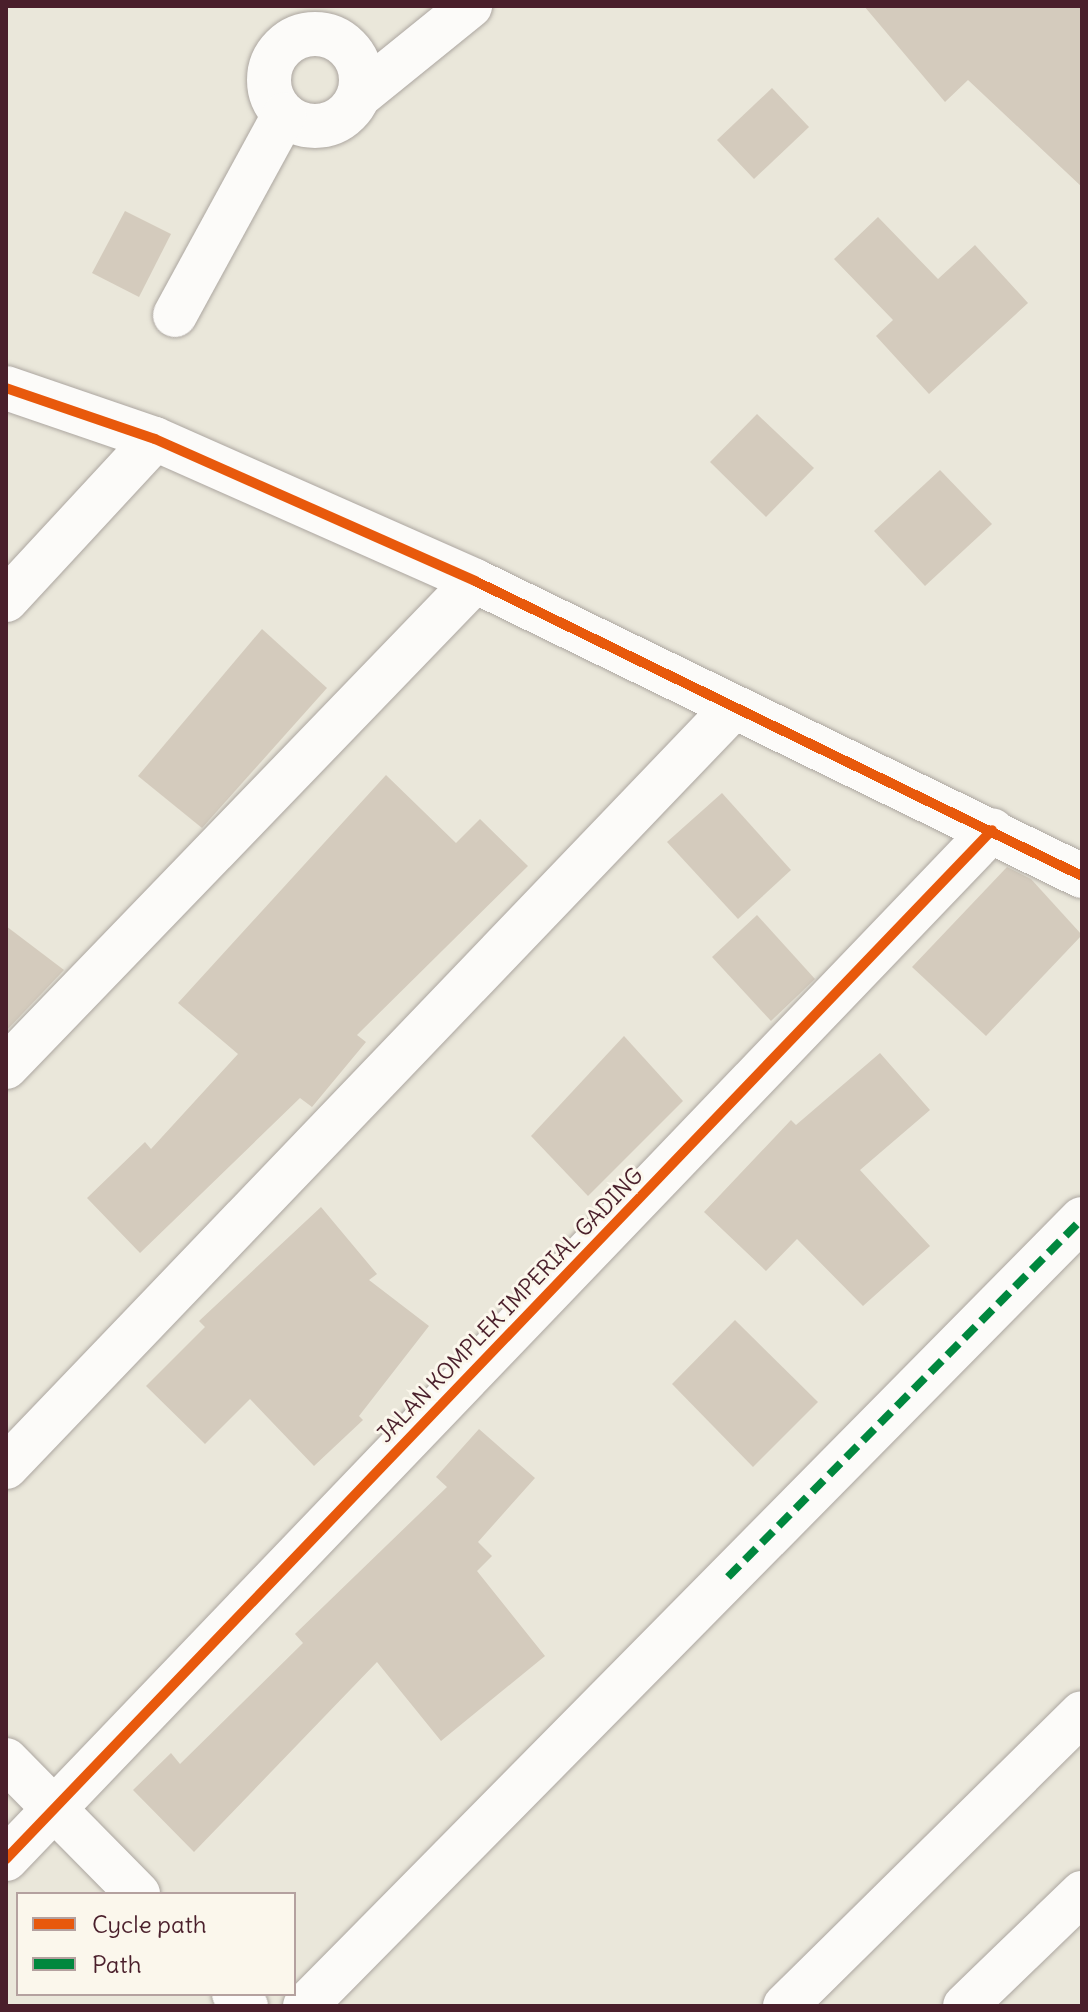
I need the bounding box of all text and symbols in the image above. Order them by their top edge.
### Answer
street label: JALAN KOMPLEK IMPERIAL GADING [372,1162,648,1448]
legend [16,1892,296,1996]
text: Cycle path [92,1909,207,1939]
text: Path [92,1949,142,1979]

